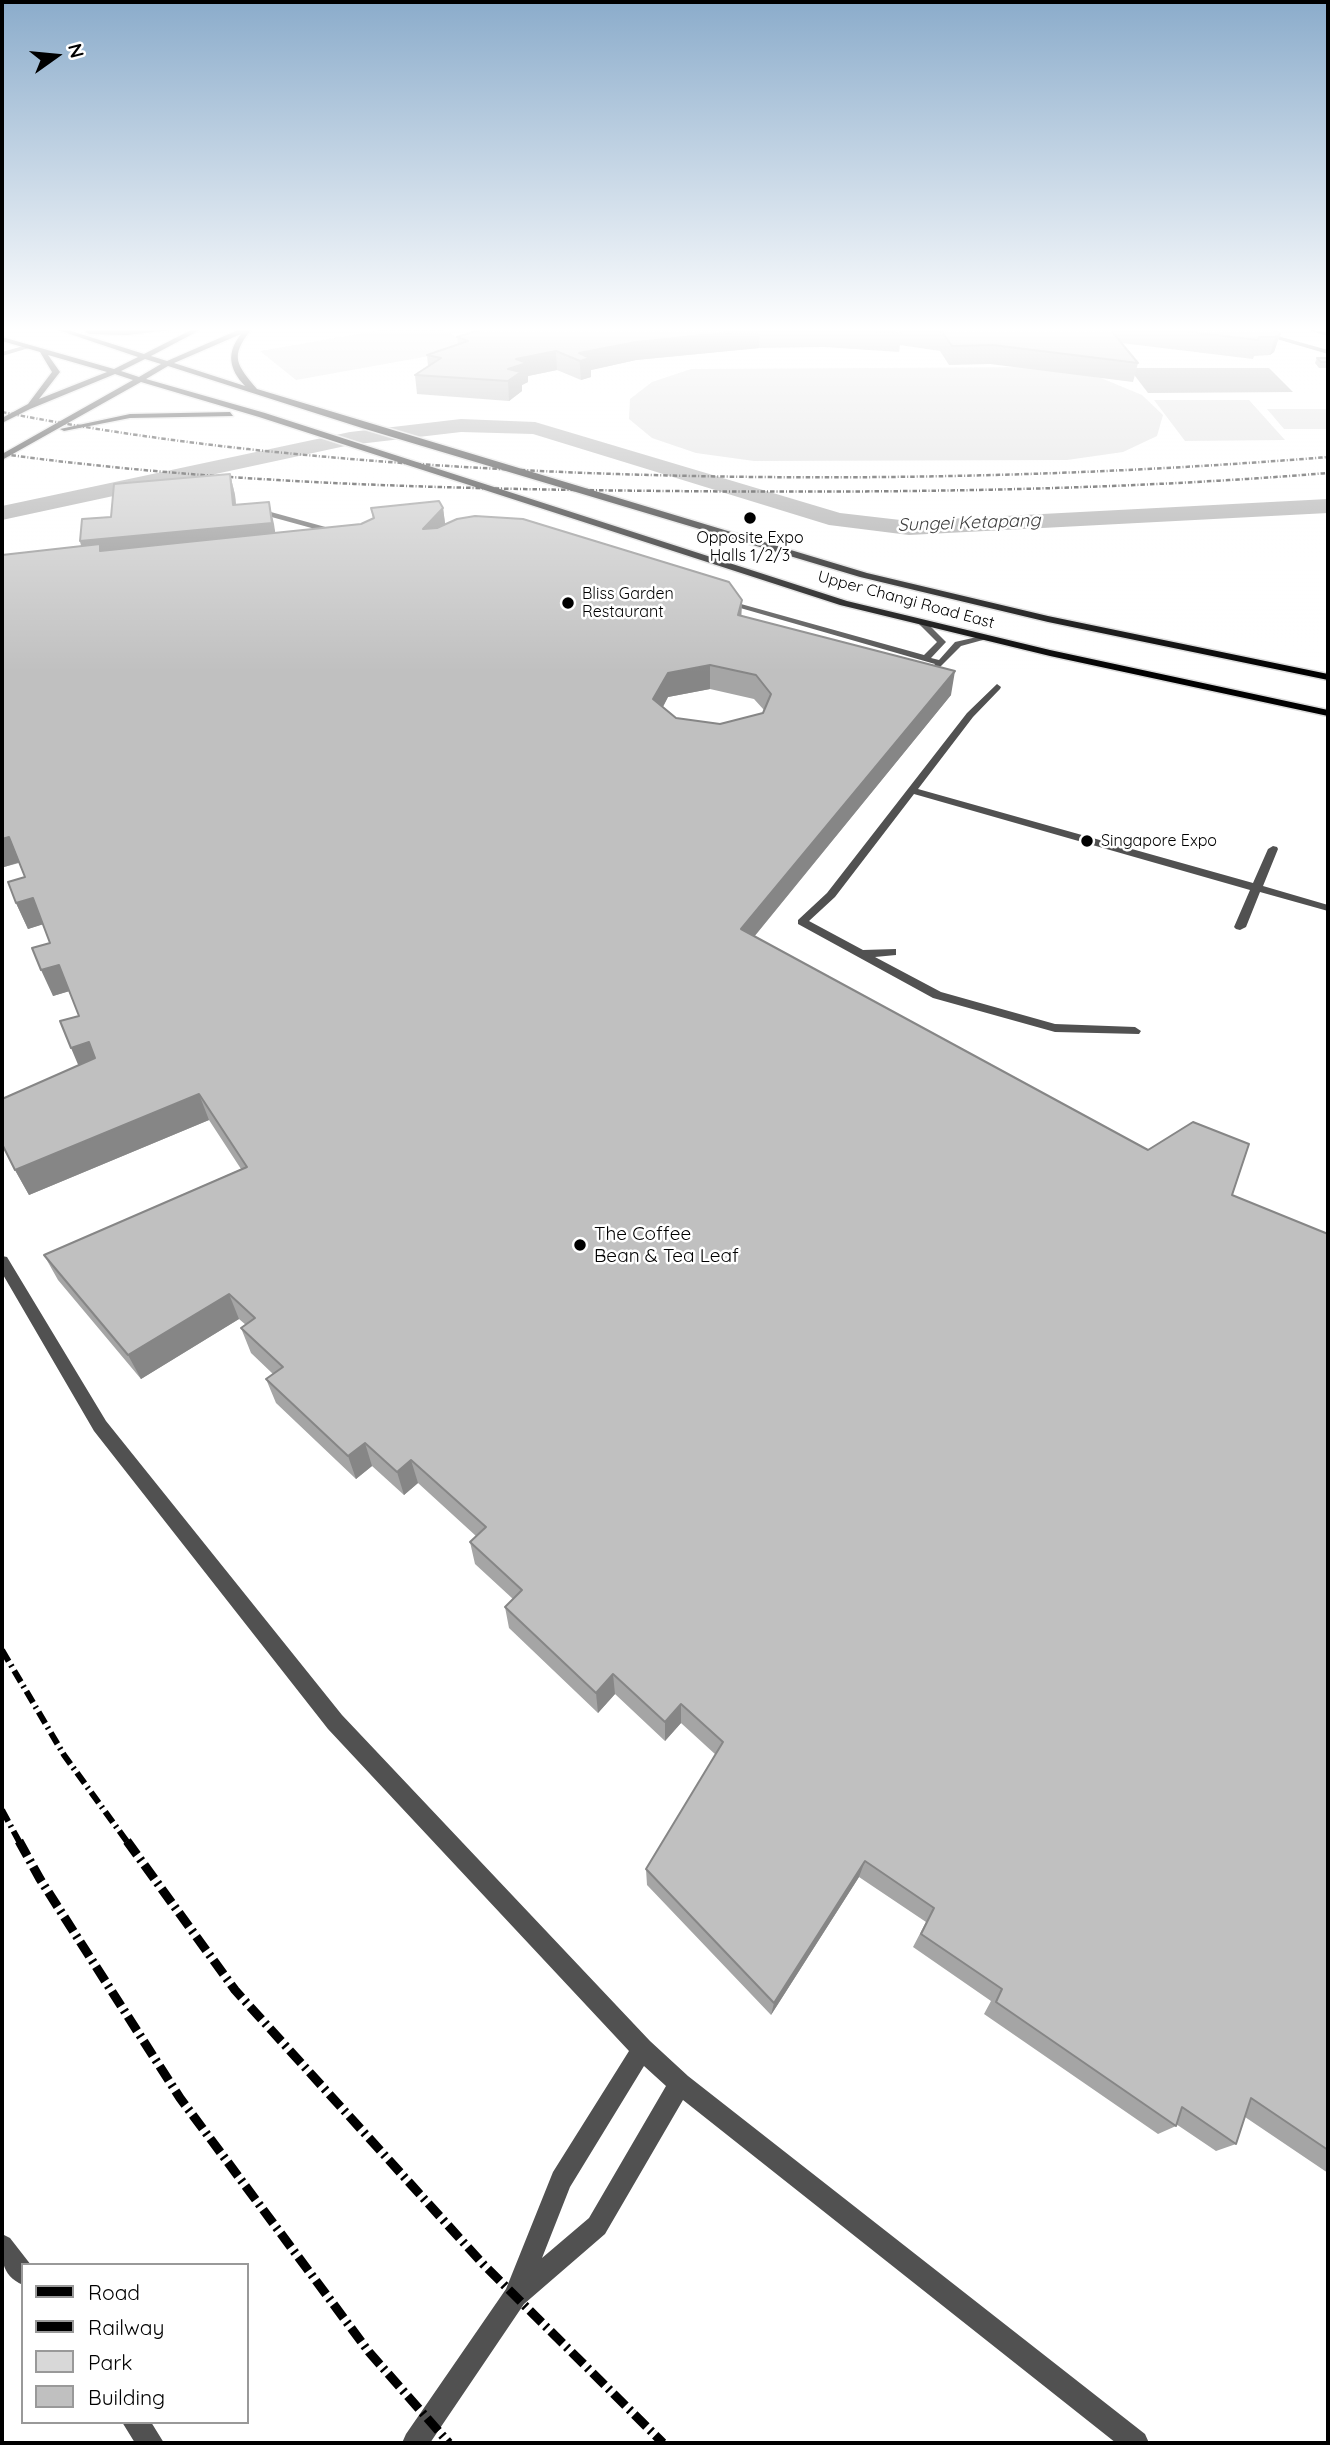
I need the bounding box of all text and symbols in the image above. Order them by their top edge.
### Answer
north arrow [21,21,91,91]
text: N [63,41,90,60]
marker: Opposite Expo Halls 1/2/3 [742,510,758,526]
water label: Sungei Ketapang [897,510,1041,536]
place label: Opposite Expo Halls 1/2/3 [696,528,804,566]
street label: Upper Changi Road East [815,567,997,633]
place label: Bliss Garden Restaurant [582,584,674,622]
marker: Bliss Garden Restaurant [560,595,576,611]
place label: Singapore Expo [1101,831,1217,851]
marker: Singapore Expo [1079,833,1095,849]
place label: The Coffee Bean & Tea Leaf [594,1223,739,1267]
marker: The Coffee Bean & Tea Leaf [572,1237,588,1253]
legend [21,2263,248,2424]
text: Road [88,2279,140,2305]
text: Railway [88,2314,164,2340]
text: Park [88,2349,132,2375]
text: Building [88,2384,165,2410]

